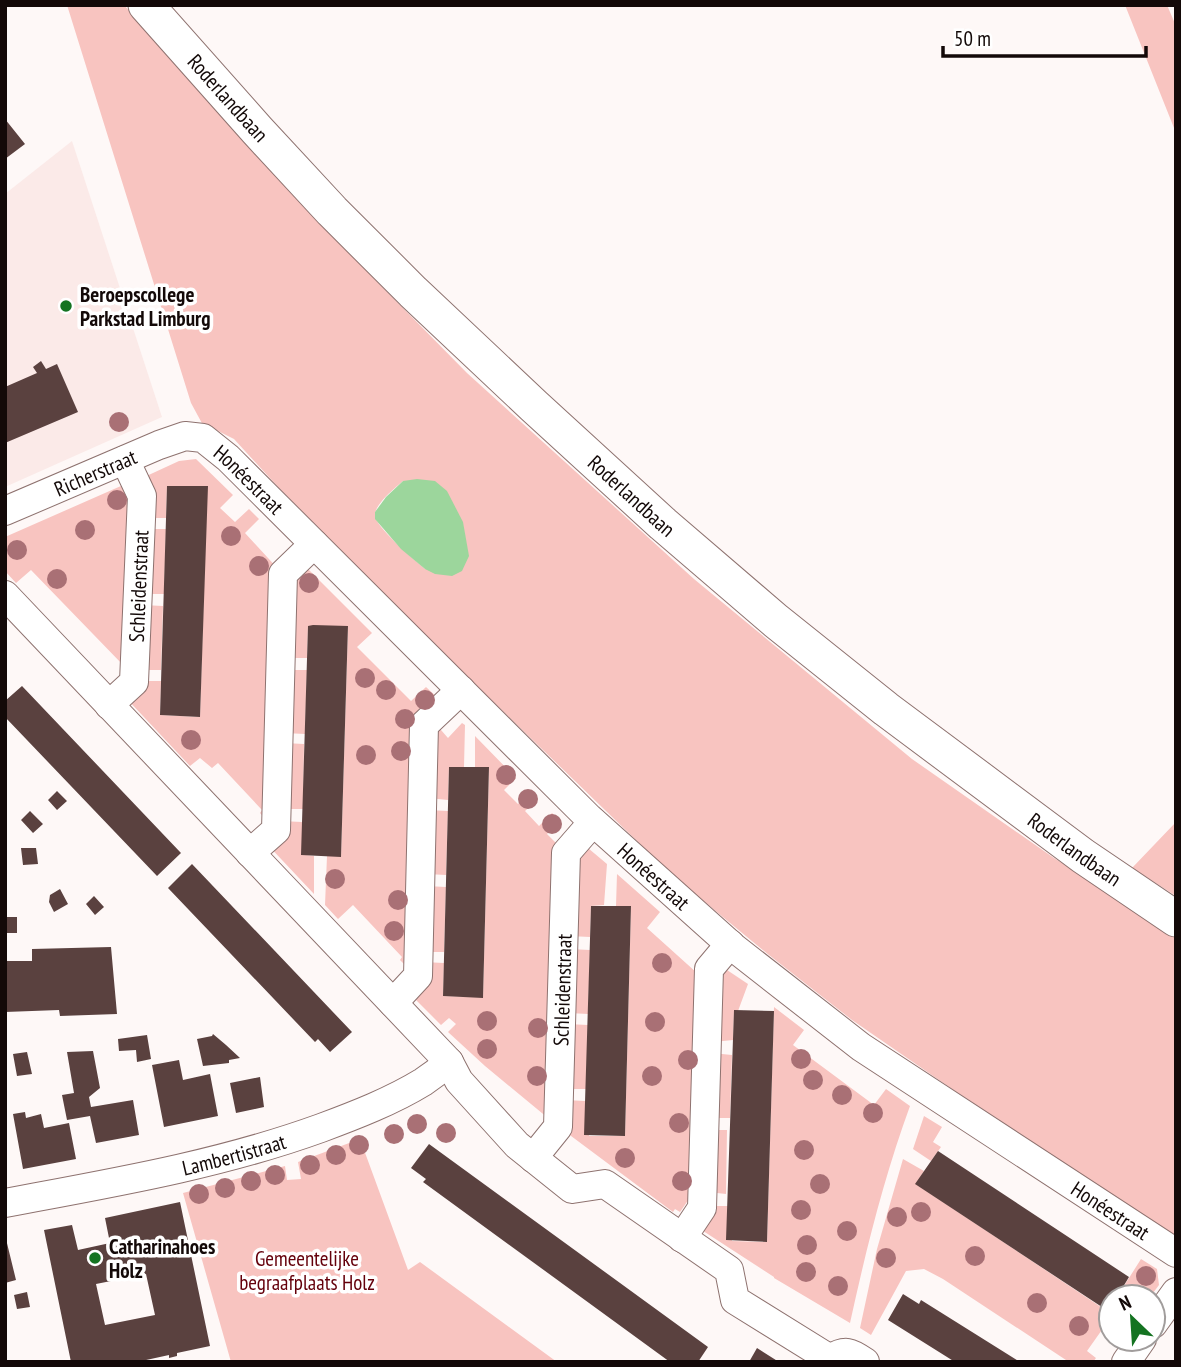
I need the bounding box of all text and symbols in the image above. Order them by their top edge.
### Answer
scale bar [943,14,1146,58]
text: 50 m [954,25,991,52]
street label: Roderlandbaan [182,48,275,147]
place label: Beroepscollege Parkstad Limburg [80,281,210,332]
marker: Beroepscollege Parkstad Limburg [58,298,74,314]
street label: Honéestraat [208,439,290,520]
street label: Richerstraat [50,443,141,502]
street label: Roderlandbaan [583,449,681,542]
street label: Schleidenstraat [122,529,154,643]
street label: Roderlandbaan [1023,806,1127,892]
street label: Honéestraat [612,837,696,916]
street label: Schleidenstraat [547,933,577,1046]
street label: Lambertistraat [179,1127,289,1181]
street label: Honéestraat [1066,1175,1155,1246]
place label: Catharinahoes Holz [109,1233,215,1284]
park label: Gemeentelijke begraafplaats Holz [239,1245,375,1296]
marker: Catharinahoes Holz [87,1250,103,1266]
north arrow [1097,1283,1167,1353]
text: N [1115,1290,1135,1316]

